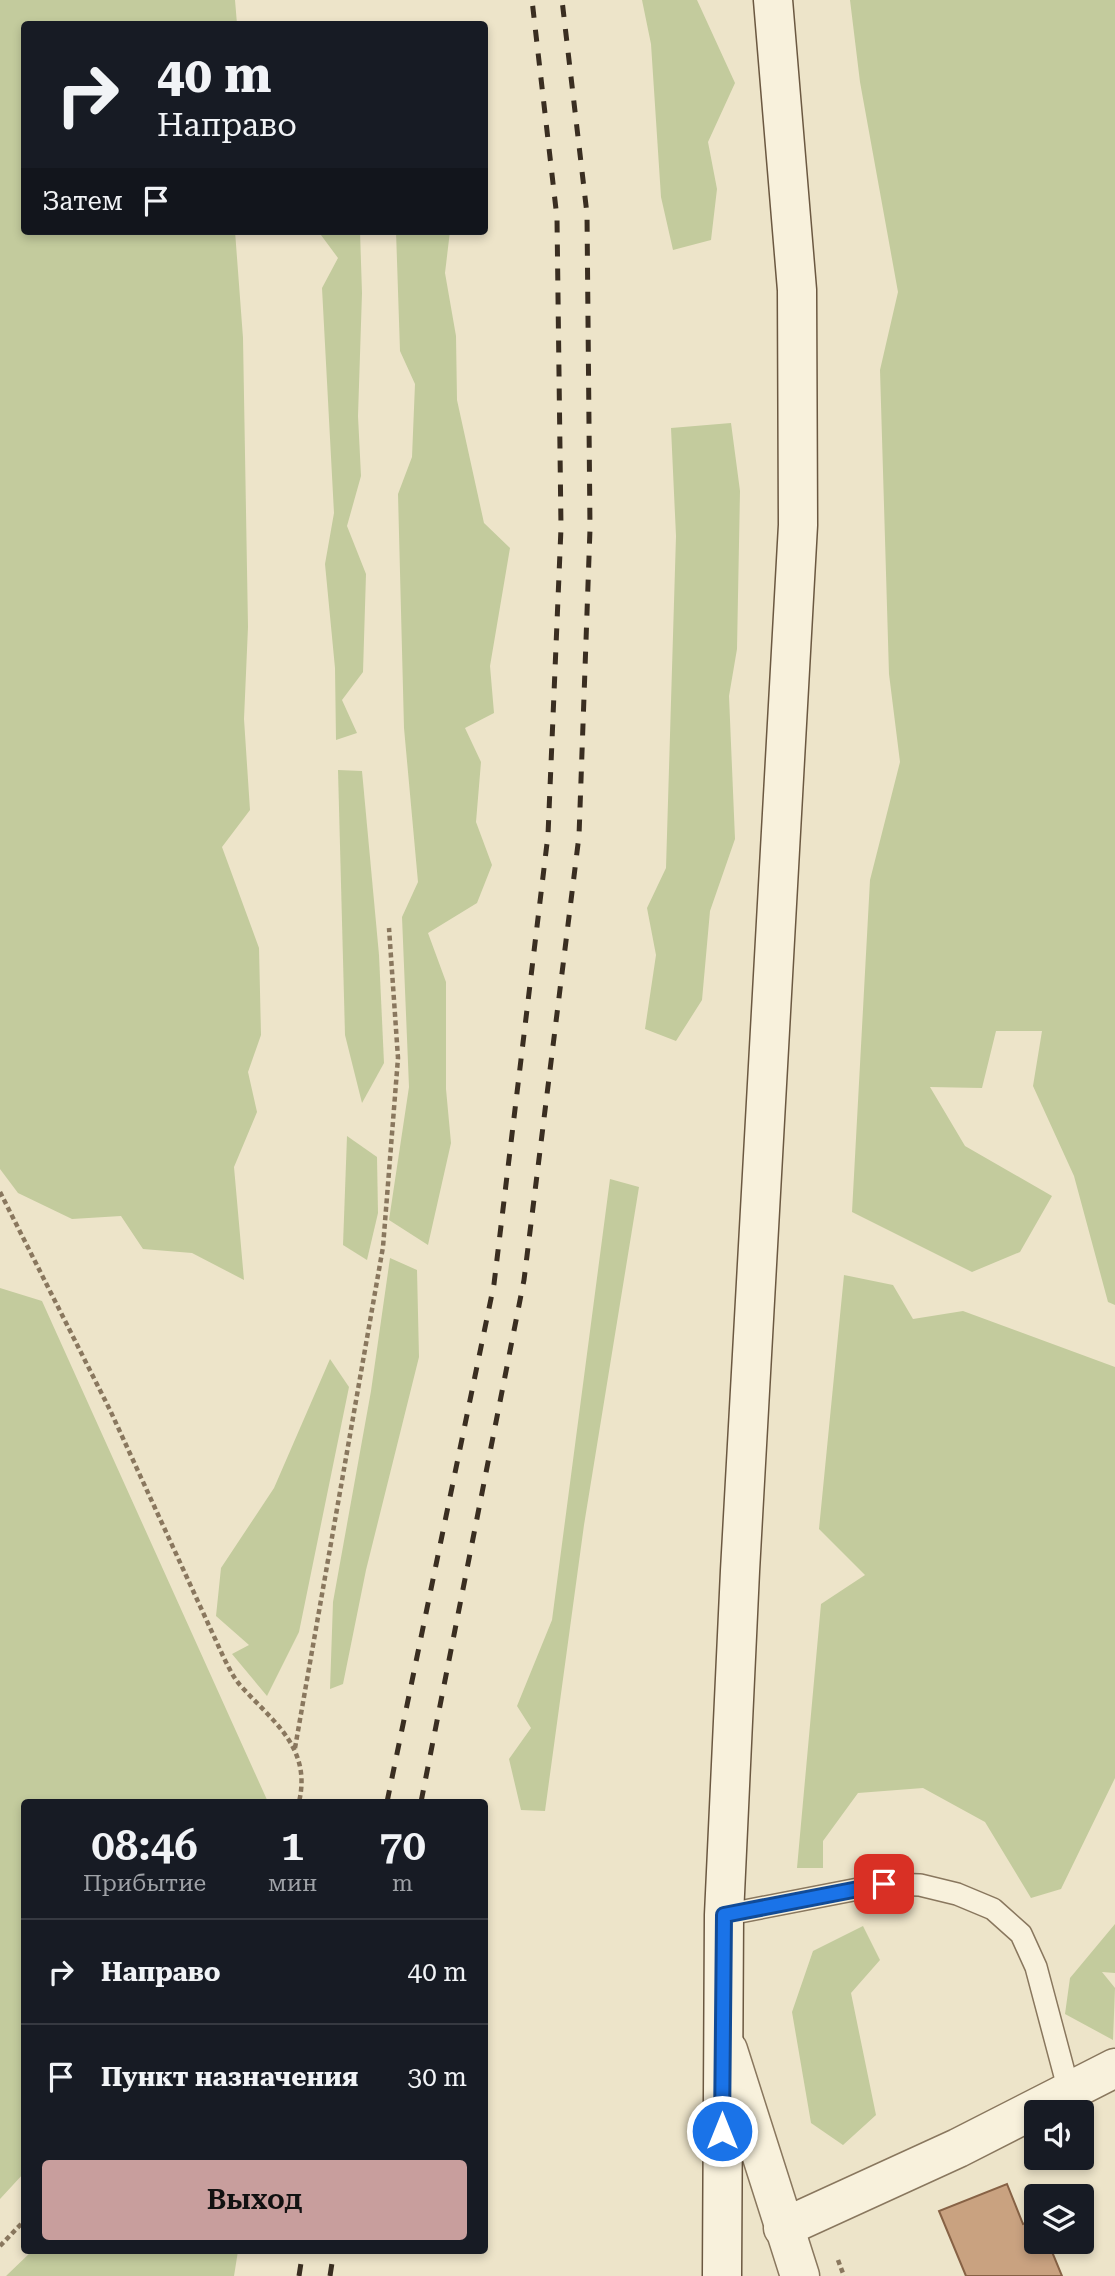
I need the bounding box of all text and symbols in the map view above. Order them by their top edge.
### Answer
text: 40 m [157,47,272,104]
icon: right [42,49,133,140]
text: Направо [157,106,297,144]
icon: arrive [137,182,175,220]
text: Затем [42,186,123,216]
text: 08:46 [91,1821,198,1870]
text: 1 [281,1821,304,1870]
text: 70 [379,1821,426,1870]
pin [854,1854,914,1914]
icon: arrive [865,1865,903,1903]
text: Прибытие [83,1870,206,1897]
text: мин [268,1870,317,1897]
text: m [392,1870,413,1897]
icon: right [42,1953,80,1991]
text: Направо [101,1957,221,1987]
text: 40 m [408,1957,467,1987]
icon: arrive [42,2058,80,2096]
text: Пункт назначения [101,2062,358,2092]
text: 30 m [408,2062,467,2092]
position arrow [685,2094,759,2168]
map controls [1024,2100,1094,2254]
button: sound [1024,2100,1094,2170]
button: Выход [42,2160,467,2240]
button: layers [1024,2184,1094,2254]

